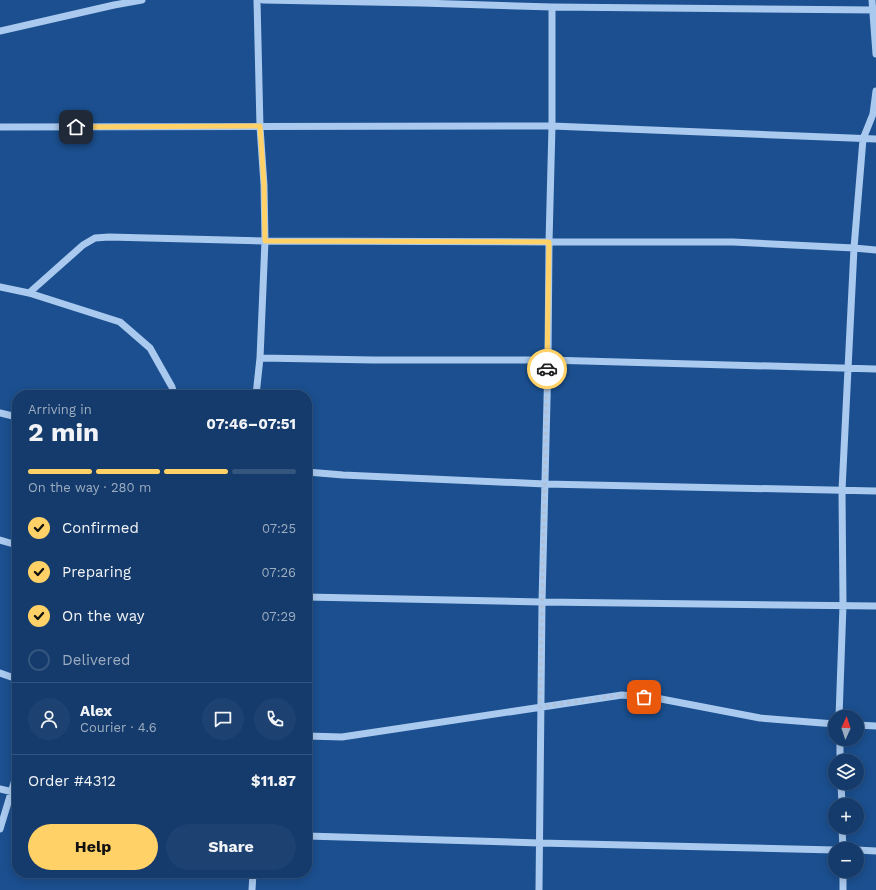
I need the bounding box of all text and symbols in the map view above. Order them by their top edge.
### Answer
pin [59,110,93,144]
icon: home [65,116,87,138]
courier [527,349,567,389]
icon: car [536,358,558,380]
text: Arriving in [28,402,92,417]
text: 07:46–07:51 [206,415,296,433]
text: 2 min [28,417,99,447]
text: On the way · 280 m [28,480,151,495]
icon: check [28,517,50,539]
text: Confirmed [62,519,139,537]
text: 07:25 [262,521,296,536]
icon: check [28,561,50,583]
text: Preparing [62,563,131,581]
text: 07:26 [262,565,296,580]
icon: check [28,605,50,627]
text: On the way [62,607,144,625]
text: 07:29 [261,609,296,624]
text: Delivered [62,651,130,669]
pin [627,680,661,714]
icon: bag [633,686,655,708]
button: person [28,698,70,740]
button: chat [202,698,244,740]
button: phone [254,698,296,740]
text: Alex [80,702,112,720]
north arrow [828,710,864,746]
map controls [828,710,864,878]
text: Courier · 4.6 [80,720,157,735]
button: layers [828,754,864,790]
text: Order #4312 [28,772,116,790]
text: $11.87 [251,772,296,790]
button: + [828,798,864,834]
button: Help [28,824,158,870]
button: Share [166,824,296,870]
button: − [828,842,864,878]

